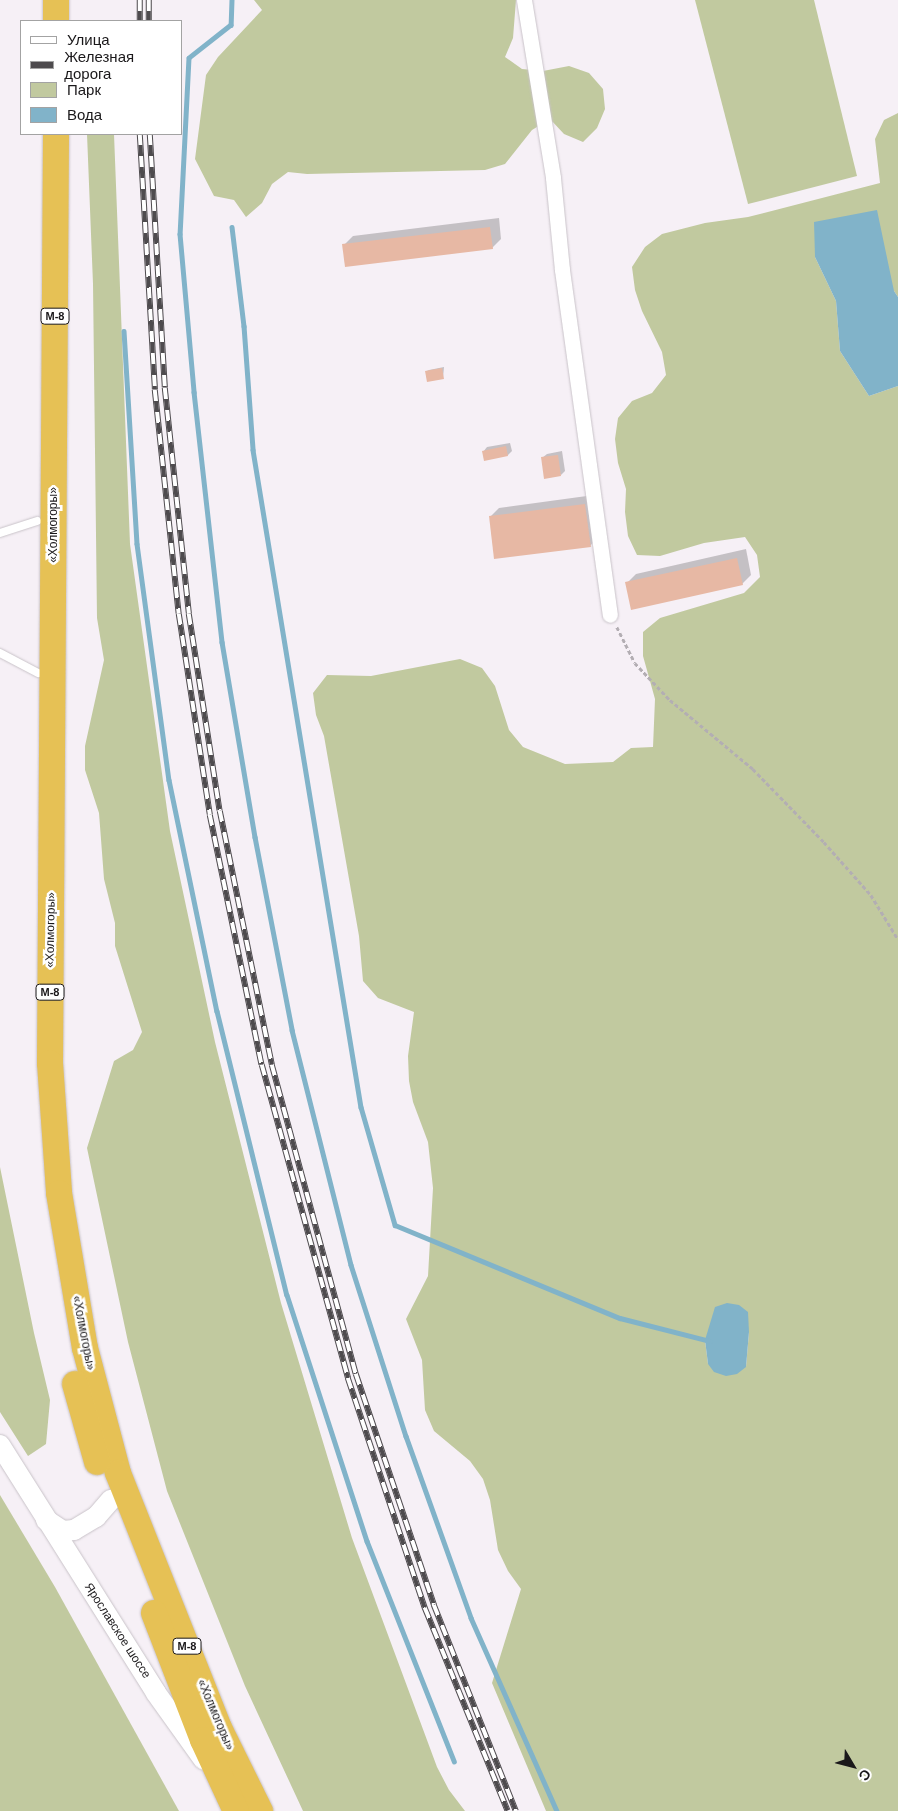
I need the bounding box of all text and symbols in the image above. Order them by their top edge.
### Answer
legend [20,20,182,135]
text: Улица [67,31,110,48]
text: Железная дорога [64,48,134,82]
text: Парк [67,81,101,98]
text: Вода [67,106,102,123]
road number: М-8 [40,308,70,324]
street label: «Холмогоры» [47,487,61,563]
street label: «Холмогоры» [43,892,59,968]
road number: М-8 [35,984,65,1000]
street label: «Холмогоры» [69,1295,97,1371]
street label: Ярославское шоссе [81,1581,153,1681]
road number: М-8 [172,1638,202,1654]
street label: «Холмогоры» [194,1677,236,1753]
north arrow [828,1741,878,1791]
text: С [856,1766,874,1784]

